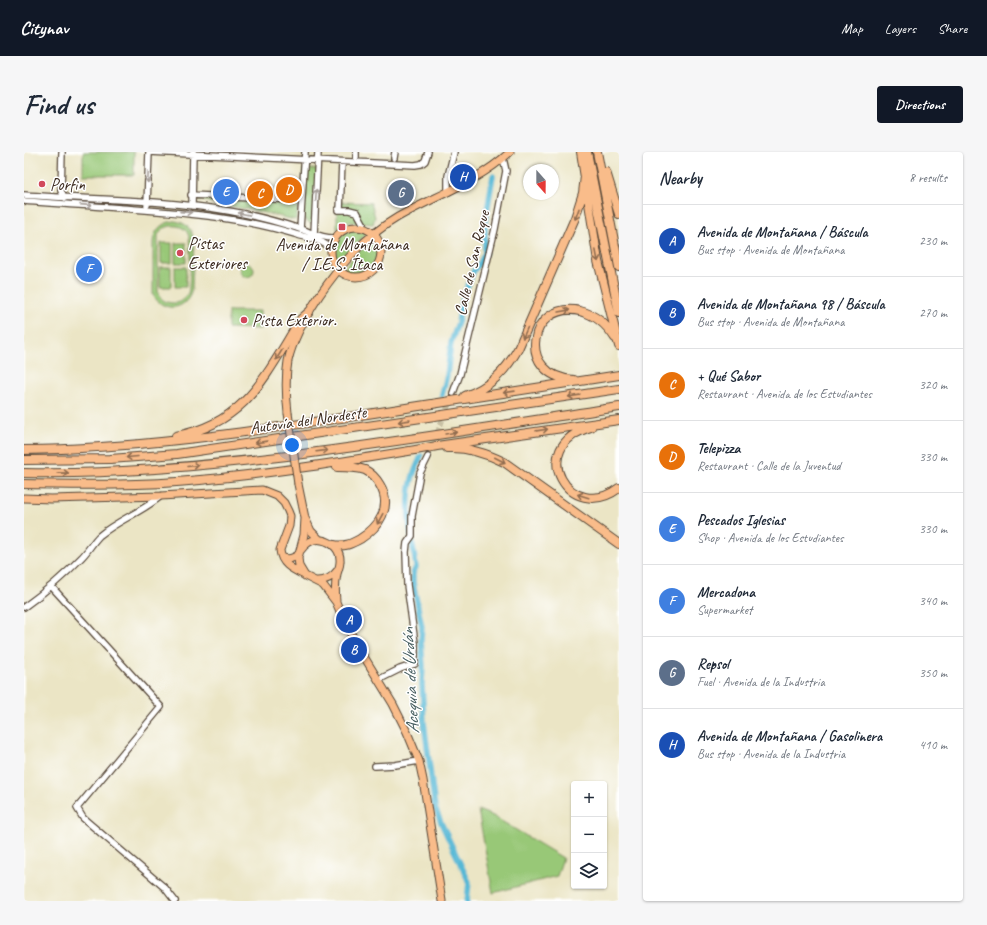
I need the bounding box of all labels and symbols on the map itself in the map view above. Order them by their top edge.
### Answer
pin: H [450,162,476,192]
north arrow [523,164,559,200]
one-way arrow [145,170,152,183]
place label: Porfin [50,174,85,195]
pin: D [276,175,302,205]
pin: E [213,177,239,207]
pin: G [388,178,414,208]
marker: Porfin [37,179,47,189]
pin: C [247,179,273,209]
one-way arrow [313,189,320,202]
one-way arrow [79,202,92,209]
street label: Calle de San Roque [450,207,495,318]
one-way arrow [572,207,580,219]
one-way arrow [179,209,192,216]
one-way arrow [238,210,251,218]
marker: Avenida de Montañana / I.E.S. Ítaca [337,222,347,232]
place label: Pistas Exteriores [188,233,248,274]
place label: Avenida de Montañana / I.E.S. Ítaca [276,234,409,275]
marker: Pistas Exteriores [175,248,185,258]
one-way arrow [594,249,602,262]
pin: F [76,254,102,284]
one-way arrow [557,307,570,315]
place label: Pista Exterior. [252,310,337,331]
marker: Pista Exterior. [239,315,249,325]
one-way arrow [521,326,528,338]
one-way arrow [274,349,282,361]
one-way arrow [503,388,516,396]
one-way arrow [568,392,581,400]
street label: Autovía del Nordeste [248,401,369,439]
one-way arrow [398,417,411,425]
one-way arrow [535,426,548,434]
one-way arrow [444,428,457,436]
your location [282,435,302,455]
one-way arrow [255,438,268,446]
one-way arrow [315,448,328,455]
one-way arrow [126,454,139,461]
one-way arrow [493,456,505,464]
one-way arrow [186,463,199,470]
one-way arrow [56,469,69,477]
one-way arrow [576,492,589,499]
one-way arrow [376,513,383,525]
pin: A [336,605,362,635]
water label: Acequia de Urdán [396,626,424,734]
pin: B [341,635,367,665]

